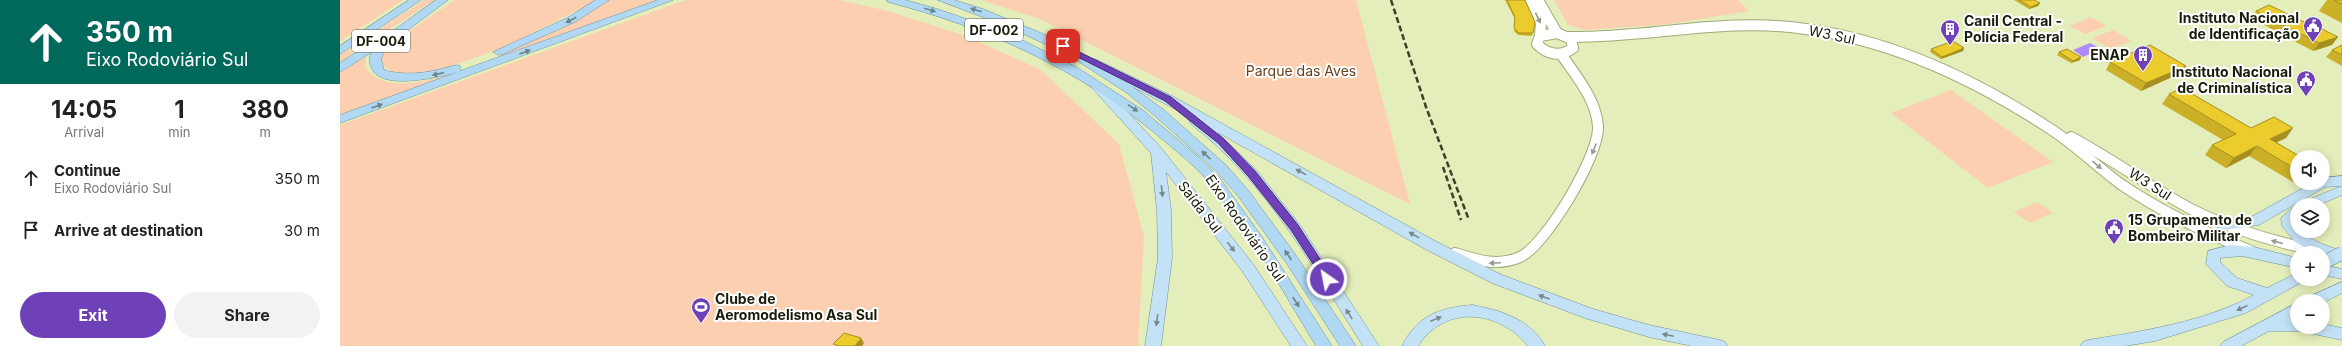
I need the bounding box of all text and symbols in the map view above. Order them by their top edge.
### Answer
one-way arrow [924,7,936,13]
one-way arrow [969,7,981,13]
place label: Instituto Nacional de Identificação [2179,9,2299,42]
one-way arrow [1535,12,1541,23]
place label: Canil Central - Polícia Federal [1964,12,2063,45]
text: 350 m [86,15,173,49]
public building icon: Instituto Nacional de Identificação [2302,15,2324,43]
icon: ahead [20,16,72,68]
one-way arrow [565,17,577,23]
building icon: Canil Central - Polícia Federal [1939,18,1961,46]
road number: DF-002 [965,19,1023,41]
street label: W3 Sul [1807,21,1857,48]
pin [1046,29,1080,63]
road number: DF-004 [352,30,410,52]
icon: arrive [1052,35,1074,57]
building icon: ENAP [2132,44,2154,72]
place label: ENAP [2090,46,2129,63]
one-way arrow [520,48,532,54]
text: Eixo Rodoviário Sul [86,49,248,70]
park label: Parque das Aves [1246,62,1356,79]
place label: Instituto Nacional de Criminalística [2172,63,2292,96]
public building icon: Instituto Nacional de Criminalística [2295,69,2317,97]
one-way arrow [431,71,444,77]
text: 14:05 [51,95,117,124]
text: 1 [174,95,185,124]
text: 380 [242,95,289,124]
one-way arrow [371,102,383,108]
one-way arrow [1128,104,1138,112]
text: Arrival [64,124,104,140]
text: min [168,124,191,140]
text: m [260,124,271,140]
one-way arrow [1591,144,1597,155]
one-way arrow [1201,150,1211,160]
map controls [2290,150,2330,334]
button: sound [2290,150,2330,190]
one-way arrow [2092,160,2102,169]
text: Continue [54,161,121,180]
street label: W3 Sul [2126,164,2175,204]
icon: ahead [20,167,42,189]
text: 350 m [275,169,320,188]
one-way arrow [1295,169,1307,175]
street label: Eixo Rodoviário Sul [1202,171,1289,284]
street label: Saída Sul [1175,177,1226,236]
text: Eixo Rodoviário Sul [54,180,171,196]
one-way arrow [1159,185,1165,197]
button: layers [2290,198,2330,238]
place label: 15 Grupamento de Bombeiro Militar [2128,211,2252,244]
public building icon: 15 Grupamento de Bombeiro Militar [2103,217,2125,245]
icon: arrive [20,219,42,241]
text: Arrive at destination [54,221,203,240]
text: 30 m [284,221,320,240]
one-way arrow [1408,232,1420,239]
one-way arrow [2270,239,2282,245]
one-way arrow [1227,241,1236,252]
button: + [2290,246,2330,286]
one-way arrow [1284,250,1292,261]
position arrow [1306,258,1348,300]
one-way arrow [1489,259,1501,266]
place label: Clube de Aeromodelismo Asa Sul [715,290,877,323]
button: Exit [20,292,166,338]
button: Share [174,292,320,338]
one-way arrow [1538,294,1550,300]
button: − [2290,294,2330,334]
sports icon: Clube de Aeromodelismo Asa Sul [690,296,712,324]
one-way arrow [1293,296,1300,308]
one-way arrow [2236,305,2248,311]
one-way arrow [1345,309,1353,319]
one-way arrow [1154,314,1160,326]
one-way arrow [1431,316,1442,322]
one-way arrow [1662,332,1674,338]

